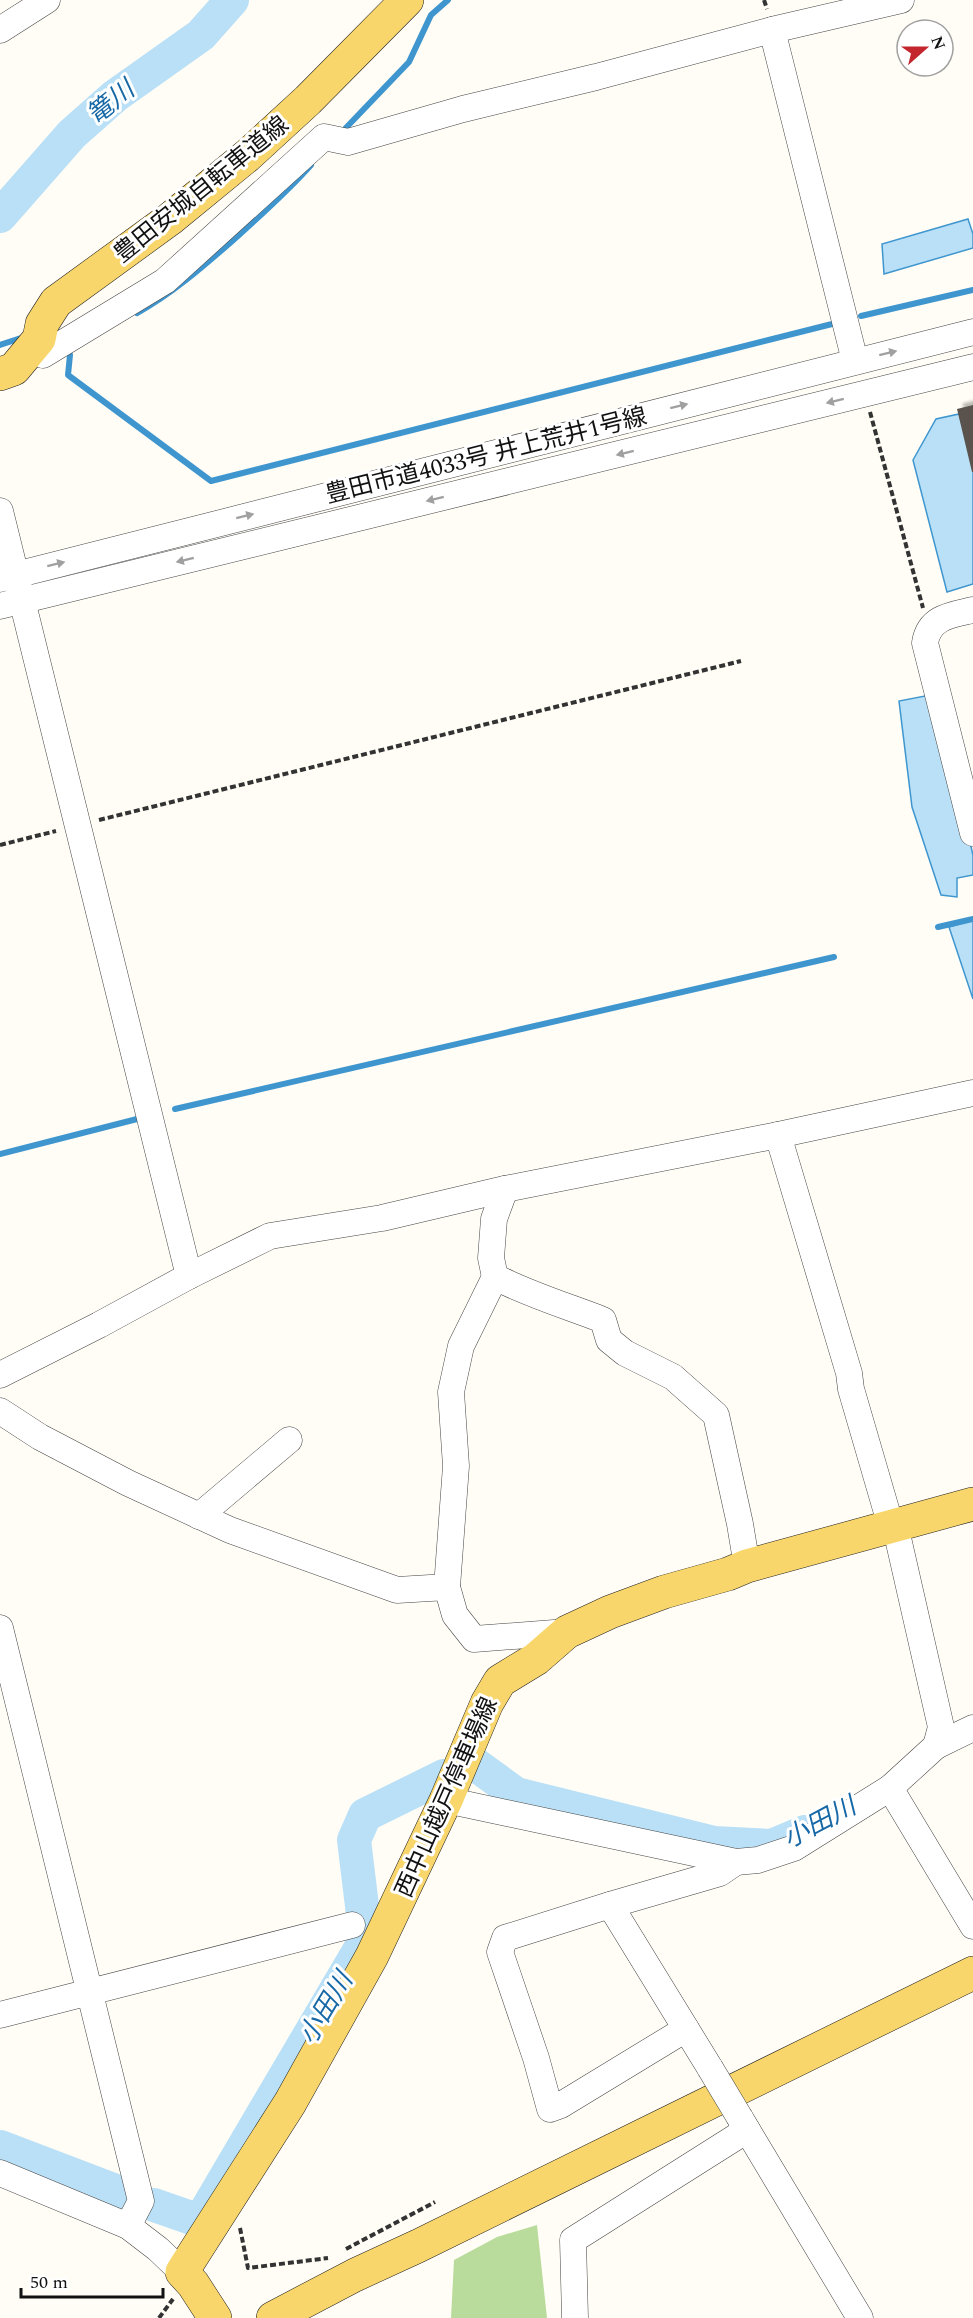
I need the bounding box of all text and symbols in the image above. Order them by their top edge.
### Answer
north arrow [895,18,955,78]
text: N [925,33,952,53]
water label: 篭川 [78,69,146,135]
street label: 豊田安城自転車道線 [106,108,297,272]
one-way arrow [879,348,897,358]
one-way arrow [826,397,844,407]
street label: 豊田市道4033号 井上荒井1号線 [322,399,651,513]
one-way arrow [670,401,688,410]
one-way arrow [616,448,634,458]
one-way arrow [426,494,445,504]
one-way arrow [236,510,255,520]
one-way arrow [176,555,194,565]
one-way arrow [47,558,66,568]
street label: 西中山越戸停車場線 [387,1691,507,1903]
water label: 小田川 [776,1786,866,1859]
water label: 小田川 [289,1962,365,2052]
scale bar [21,2261,164,2299]
text: 50 m [30,2269,68,2296]

